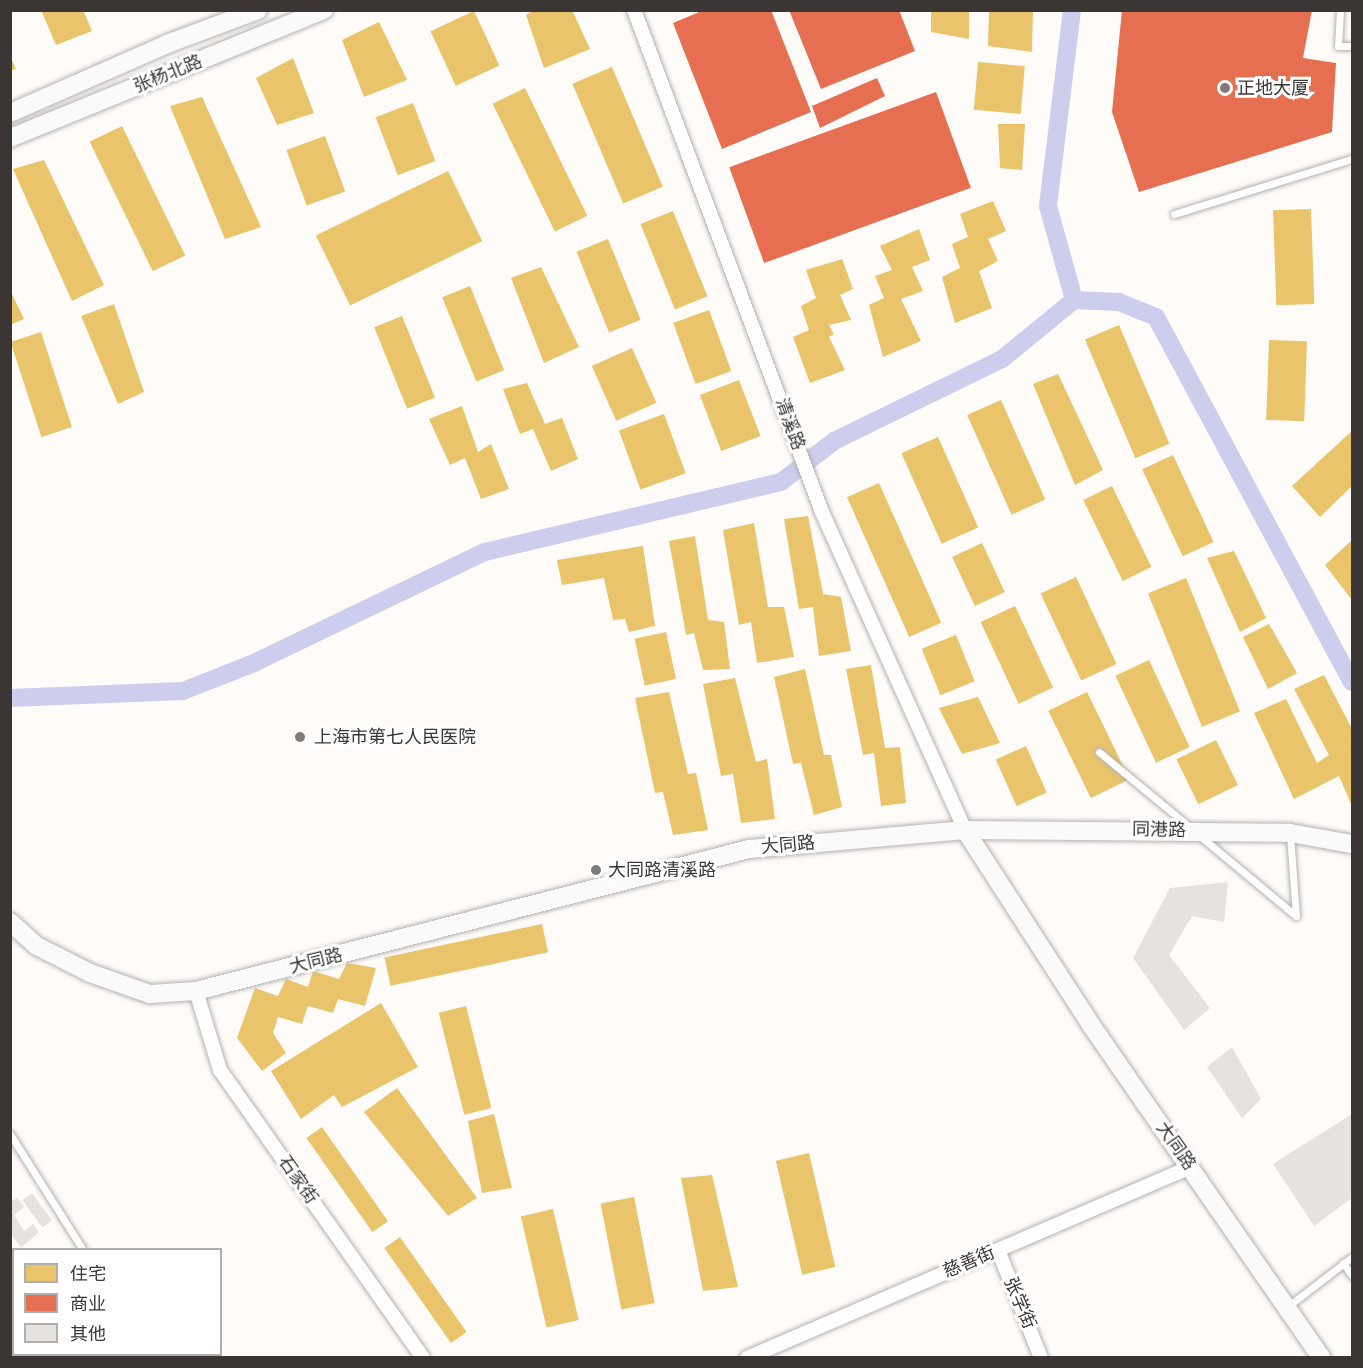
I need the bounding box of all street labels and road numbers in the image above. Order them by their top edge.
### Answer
street label: 张杨北路 [131,51,205,97]
street label: 清溪路 [771,395,809,453]
street label: 同港路 [1132,819,1186,841]
street label: 大同路 [760,832,816,858]
street label: 大同路 [287,944,345,978]
street label: 大同路 [1152,1118,1200,1174]
street label: 石家街 [274,1152,322,1208]
street label: 慈善街 [940,1242,998,1282]
street label: 张学街 [1000,1274,1040,1332]

